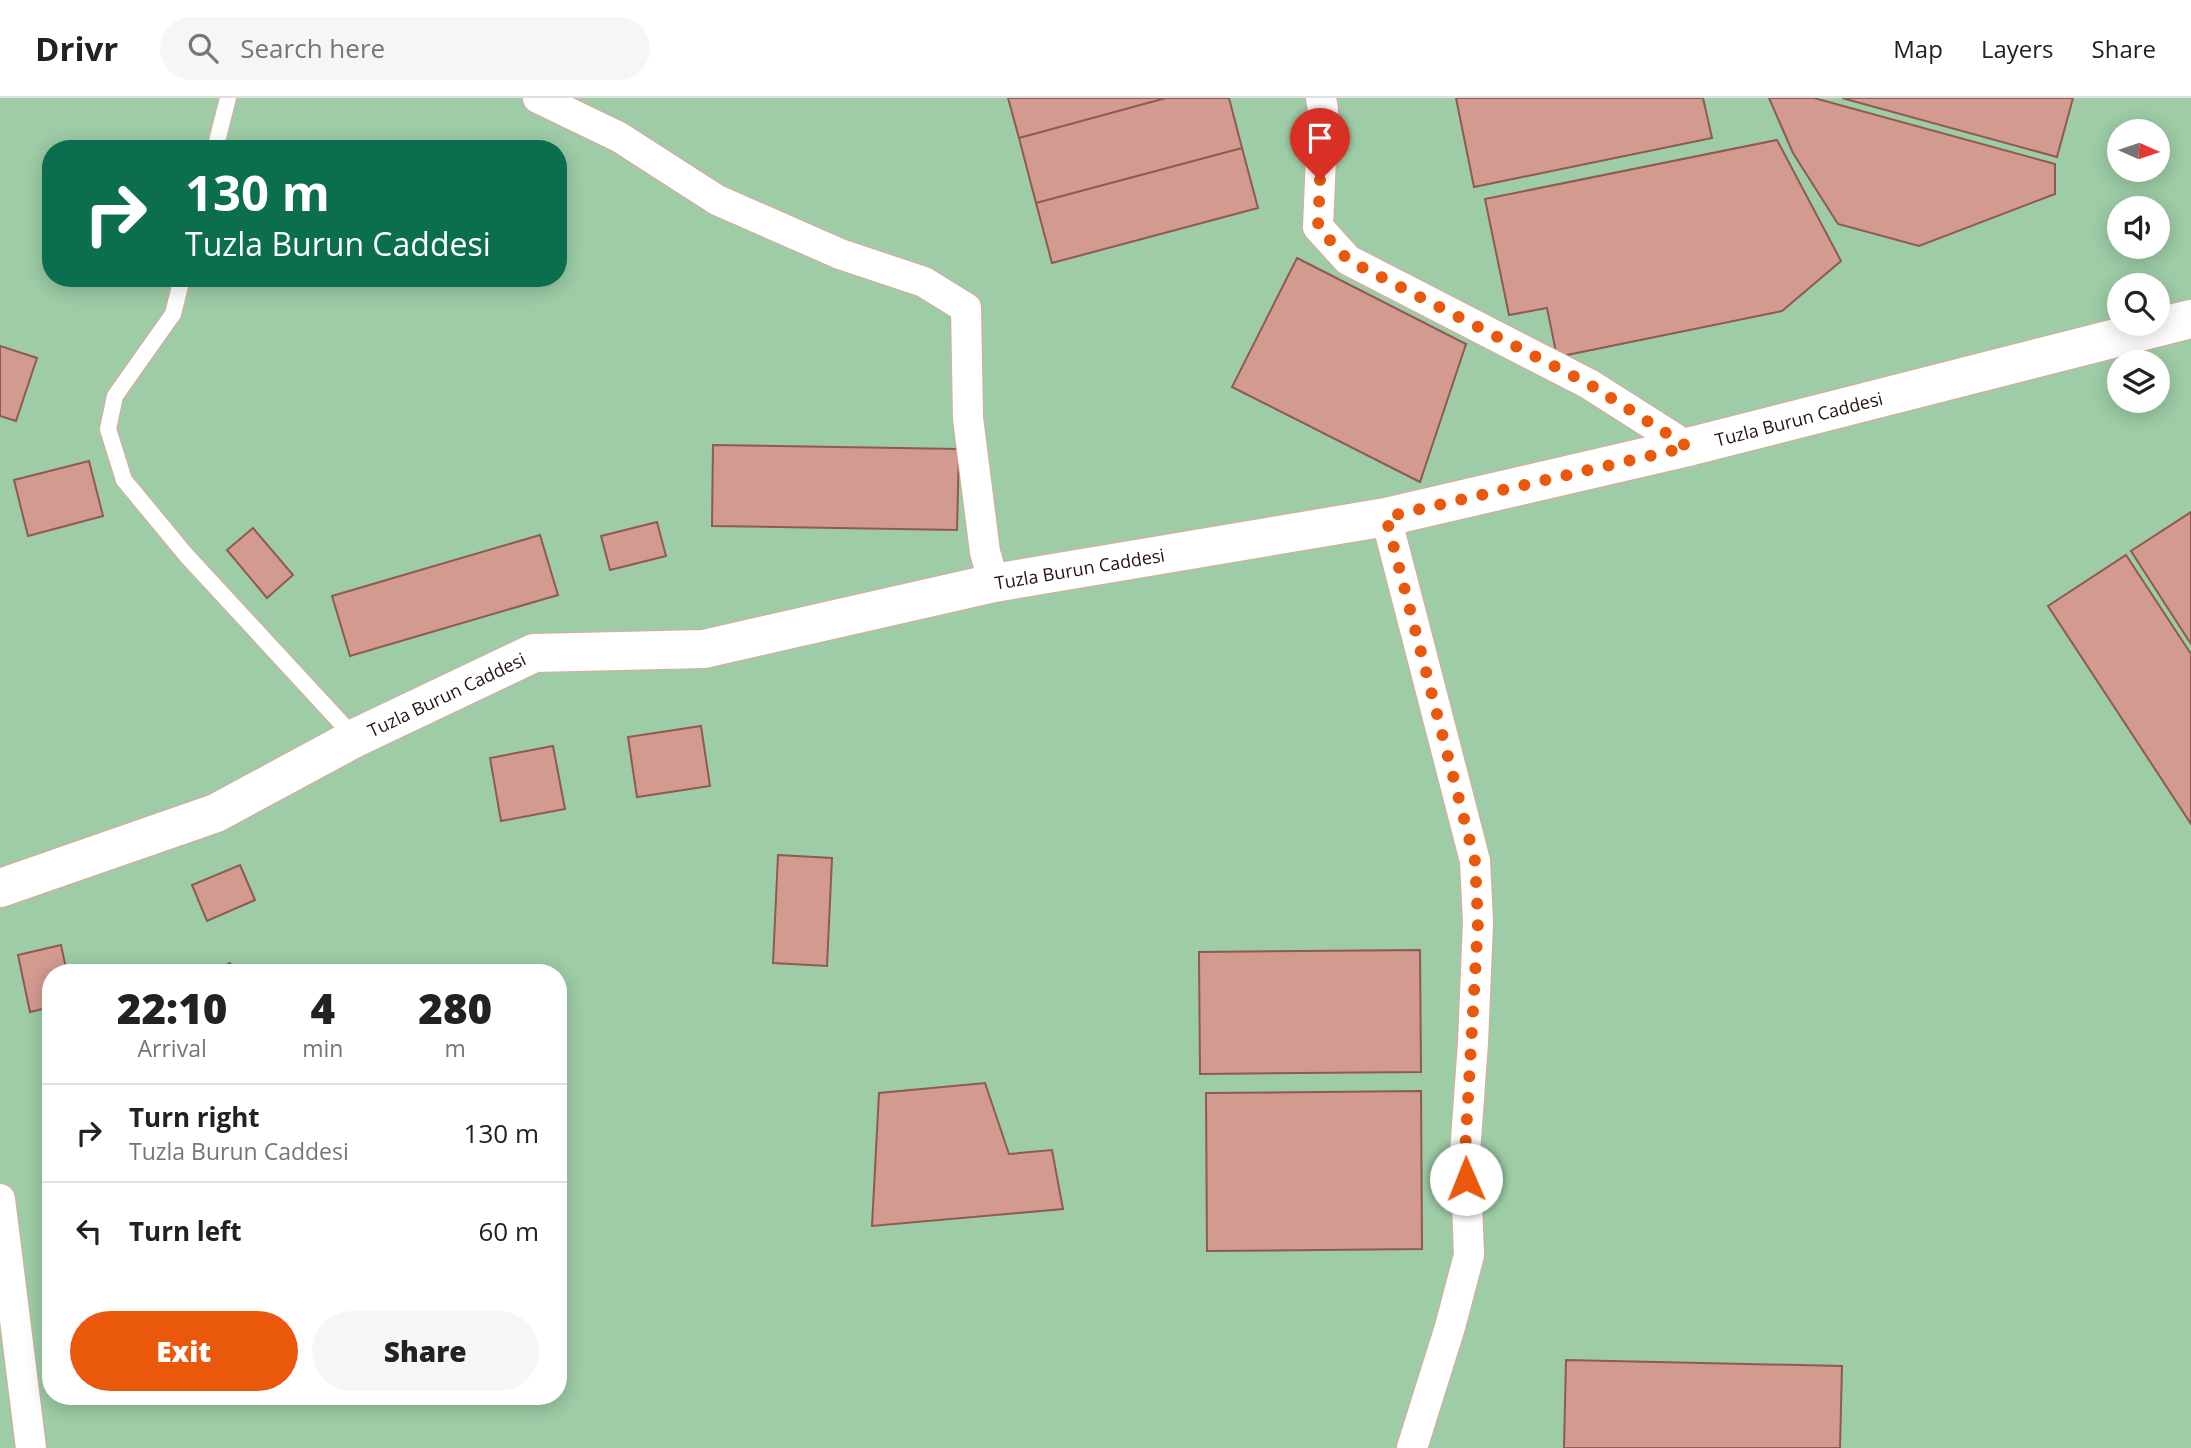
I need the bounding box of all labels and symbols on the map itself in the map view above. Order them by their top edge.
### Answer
pin [1290,108,1350,180]
north arrow [2107,119,2170,182]
street label: Tuzla Burun Caddesi [1712,386,1885,452]
street label: Tuzla Burun Caddesi [993,542,1166,595]
street label: Tuzla Burun Caddesi [364,647,529,742]
position arrow [1429,1142,1503,1216]

